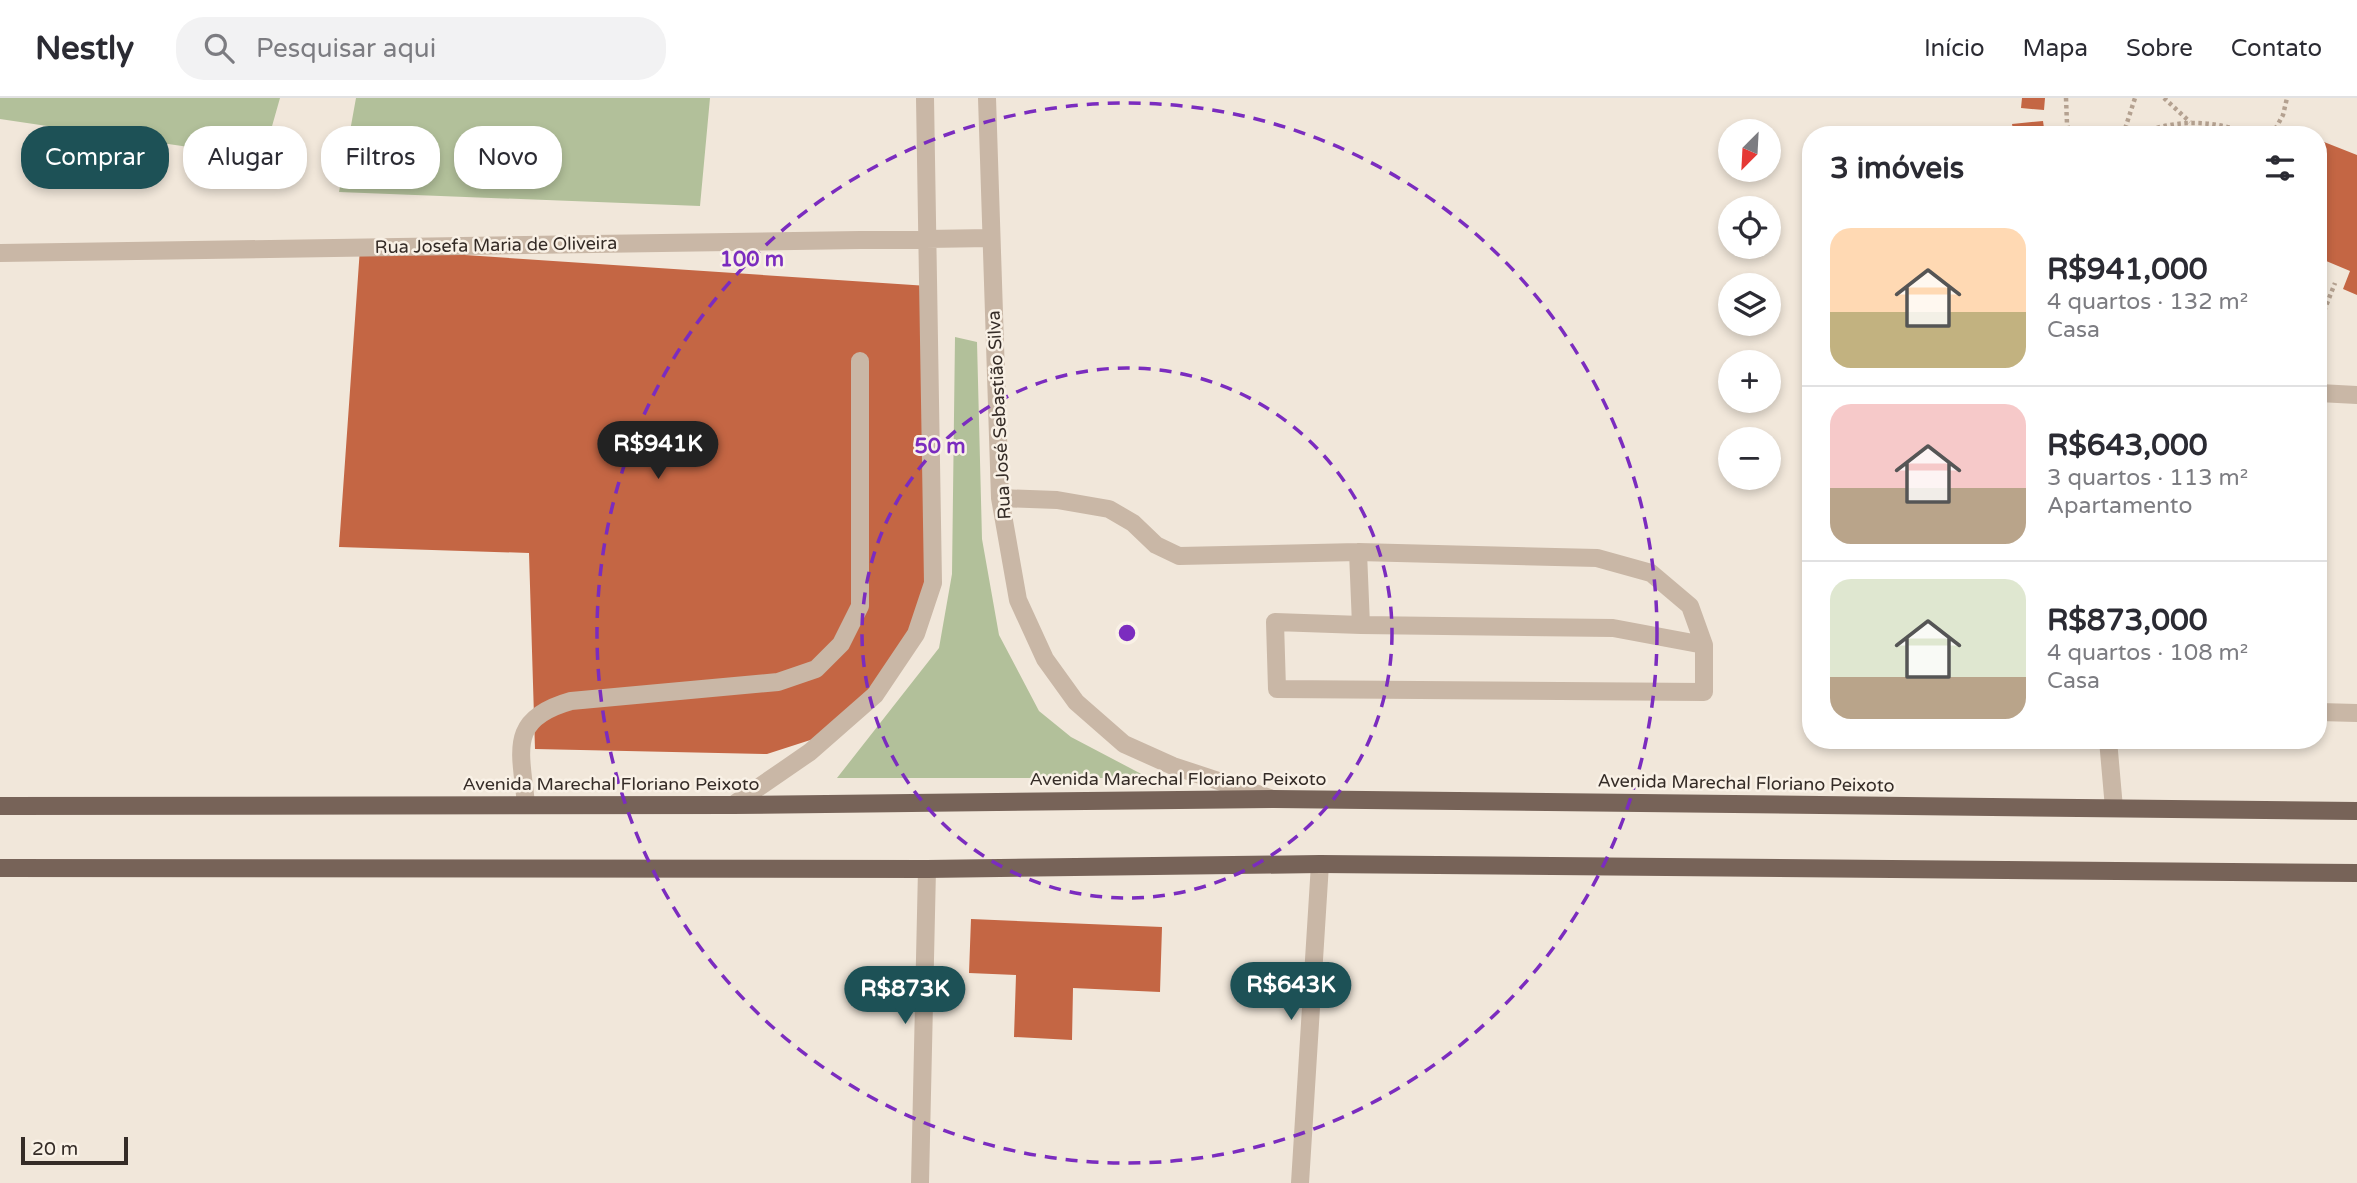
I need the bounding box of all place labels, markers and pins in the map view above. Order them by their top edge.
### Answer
pin: R$941K [601,422,715,481]
centre of rings [1115,621,1139,645]
pin: R$643K [1234,962,1348,1022]
pin: R$873K [848,967,962,1026]

